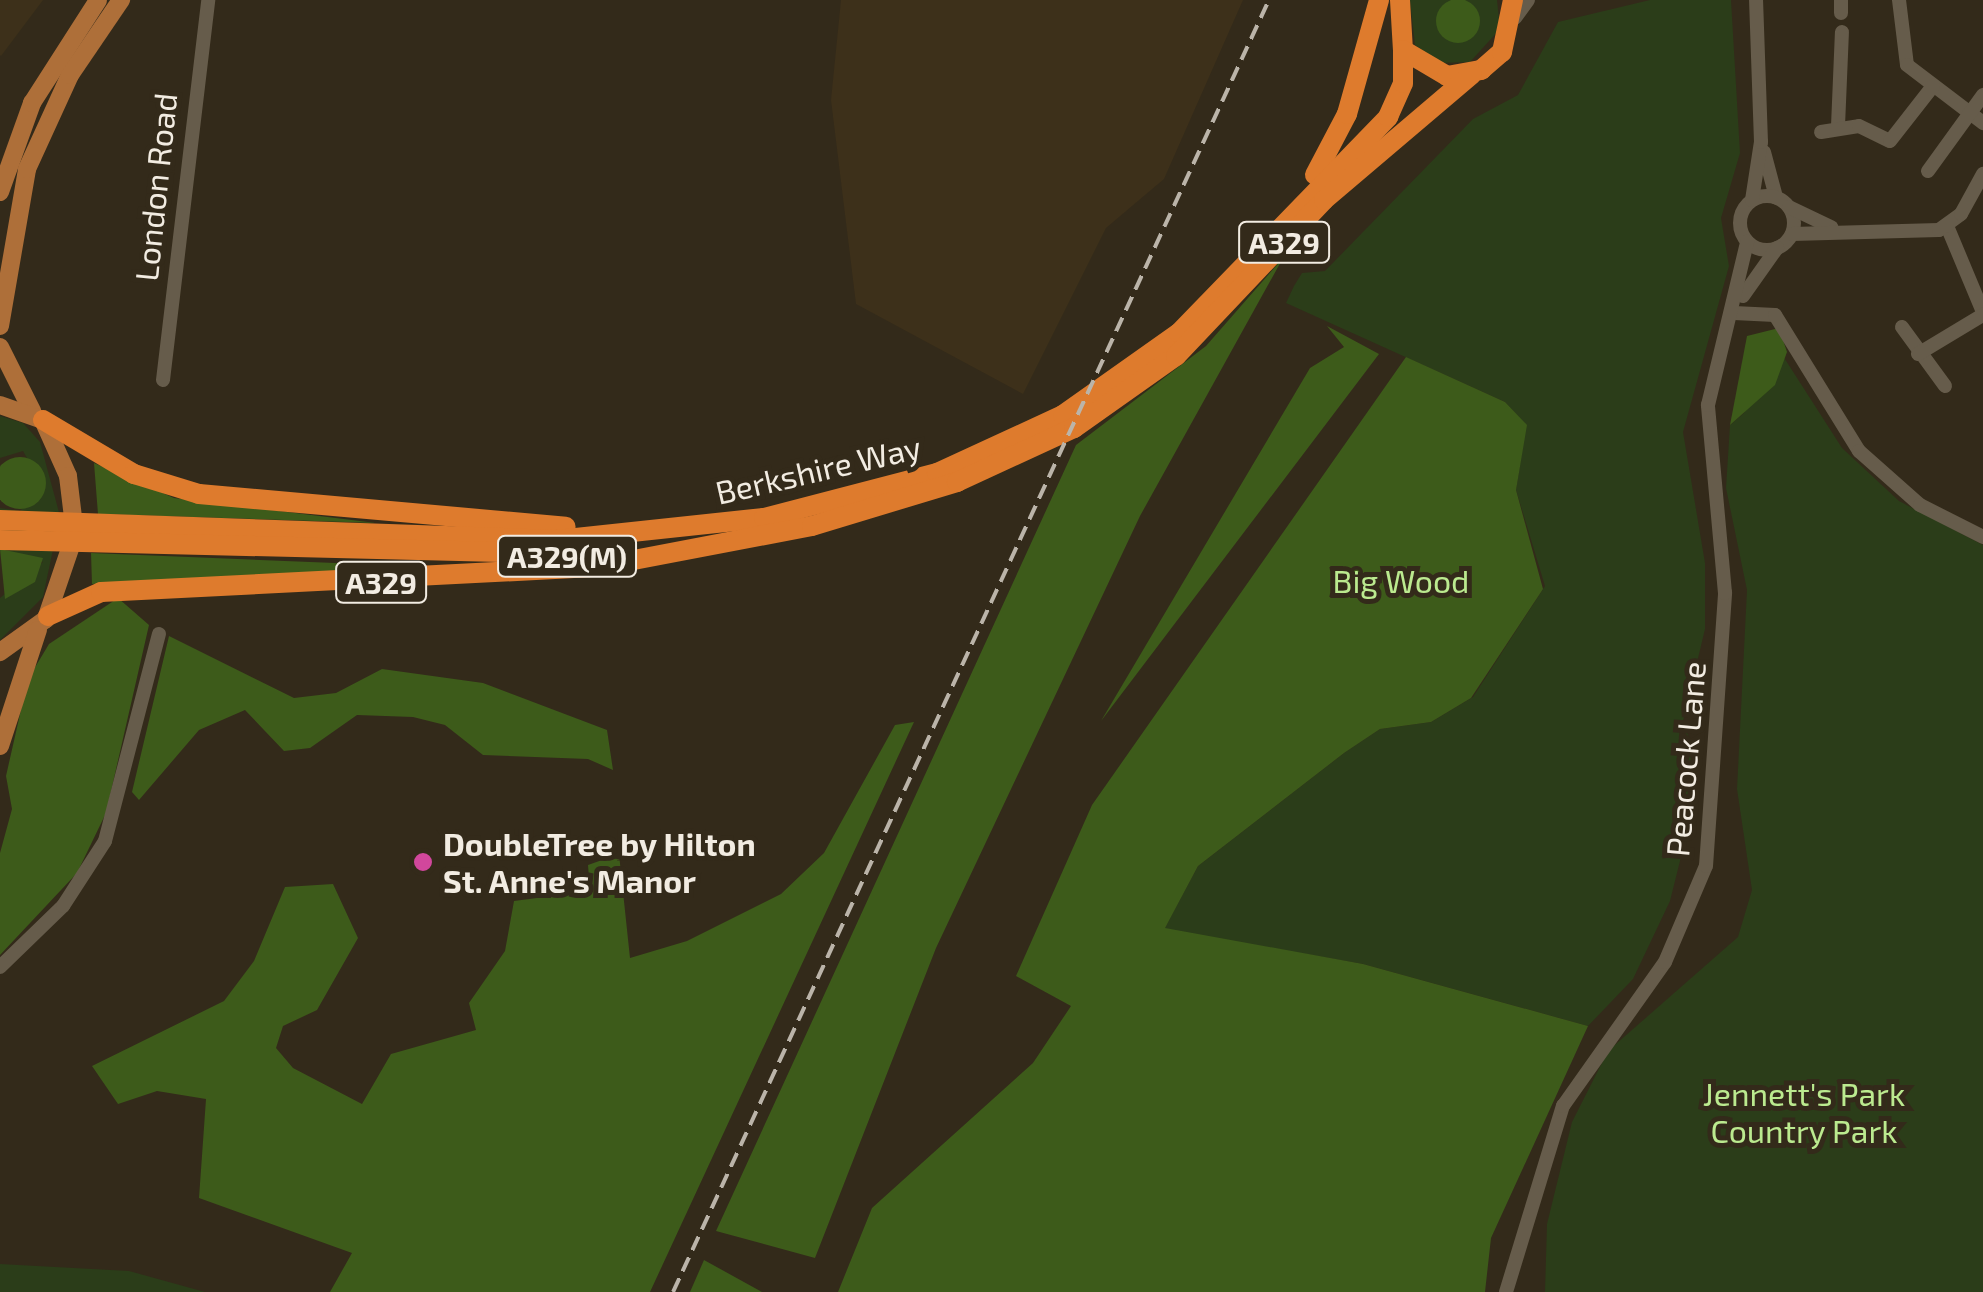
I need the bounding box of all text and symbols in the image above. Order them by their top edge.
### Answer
street label: London Road [126,91,184,283]
road number: A329 [1236,217,1332,267]
street label: Berkshire Way [711,427,925,511]
road number: A329(M) [497,531,637,581]
road number: A329 [334,557,428,607]
park label: Big Wood [1332,561,1470,599]
street label: Peacock Lane [1657,660,1713,858]
place label: DoubleTree by Hilton St. Anne's Manor [443,825,756,900]
marker: DoubleTree by Hilton St. Anne's Manor [412,851,434,873]
park label: Jennett's Park Country Park [1703,1075,1905,1150]

